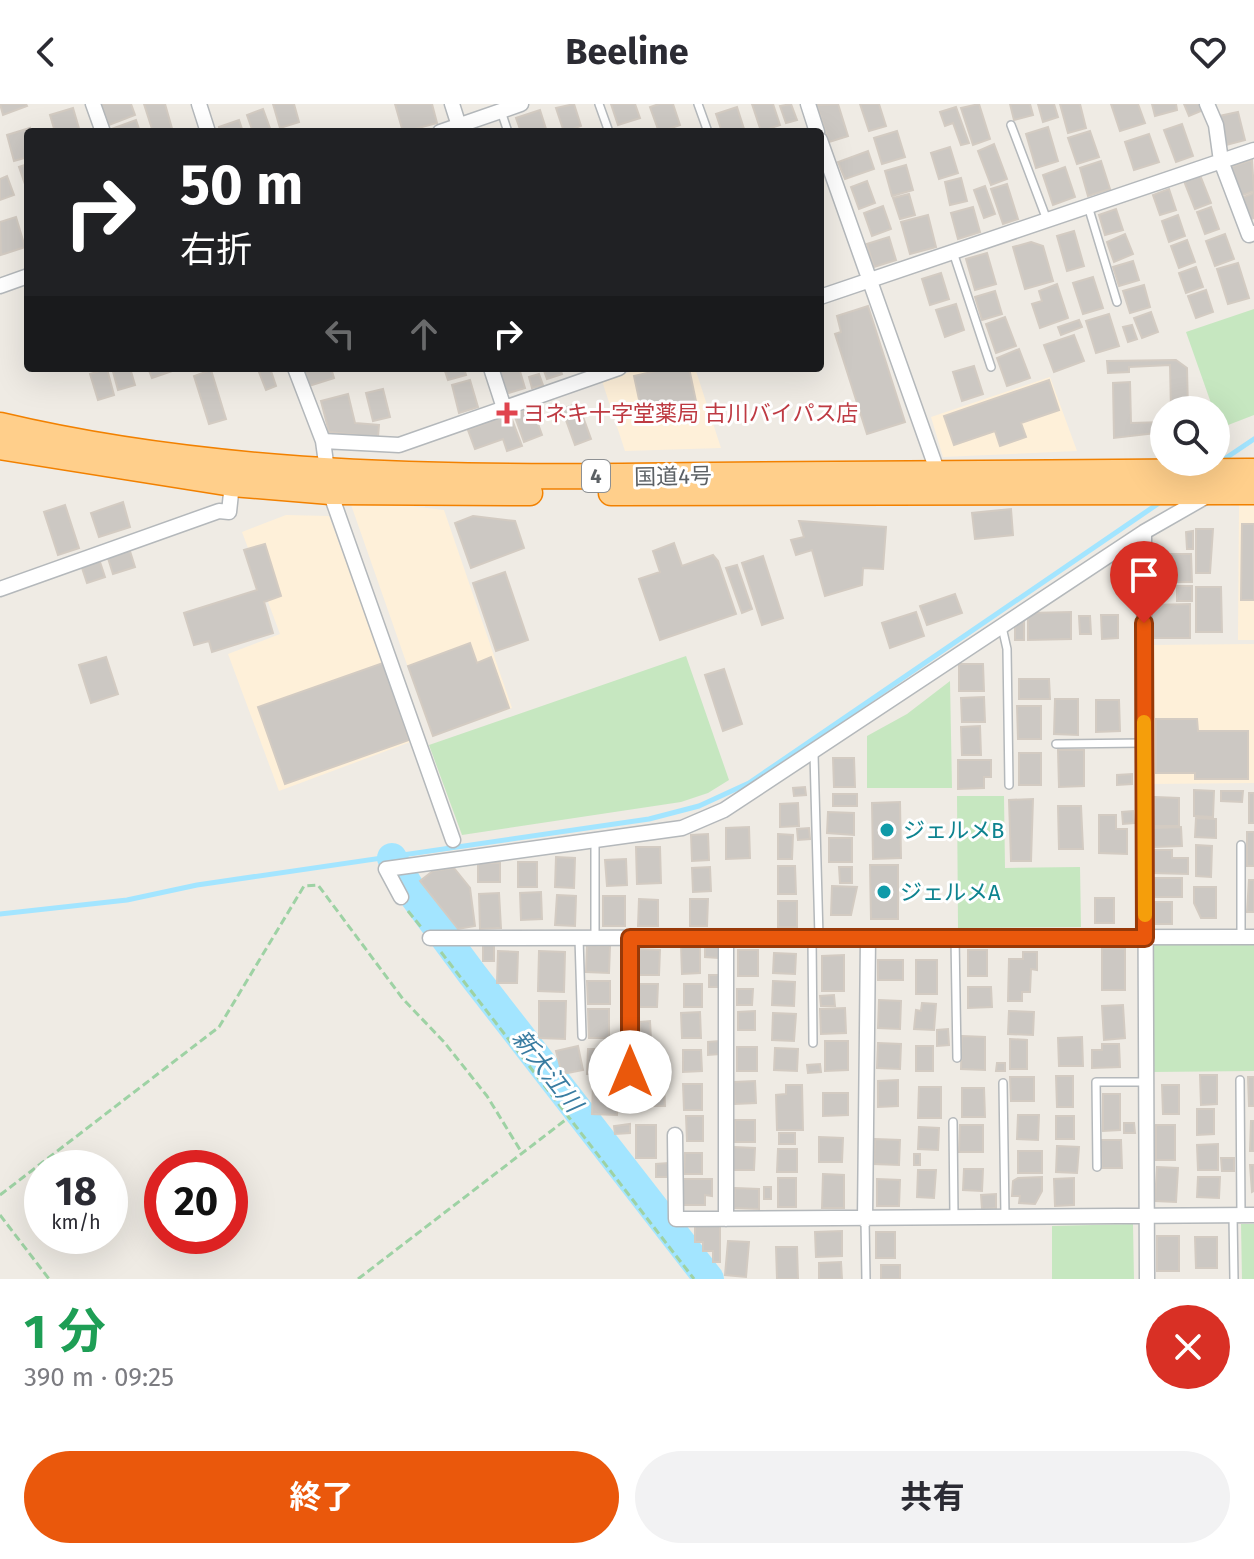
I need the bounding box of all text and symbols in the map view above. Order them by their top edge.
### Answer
icon: back [24,30,68,74]
text: Beeline [565,30,689,74]
icon: heart [1186,30,1230,74]
text: 50 m [180,152,303,219]
icon: right [48,160,152,264]
text: 右折 [180,228,252,272]
icon: left [318,312,362,356]
icon: ahead [402,312,446,356]
icon: right [486,312,530,356]
map controls [1150,396,1230,476]
button: search [1150,396,1230,476]
place label: ヨネキ十字堂薬局 古川バイパス店 [523,400,858,427]
marker: ヨネキ十字堂薬局 古川バイパス店 [498,404,516,422]
road number: 4 [582,460,610,492]
street label: 国道4号 [634,462,712,491]
pin [1110,541,1178,623]
icon: arrive [1122,553,1166,597]
place label: ジェルメB [903,817,1004,844]
marker: ジェルメB [878,821,896,839]
place label: ジェルメA [900,879,1001,906]
marker: ジェルメA [875,883,893,901]
water label: 新大江川 [506,1025,589,1120]
position arrow [588,1030,672,1114]
speed limit sign: 20 [144,1150,248,1254]
text: 18 [55,1168,97,1216]
text: km/h [51,1210,101,1234]
text: 1 分 [24,1303,106,1361]
button: close [1146,1305,1230,1389]
text: 390 m · 09:25 [24,1362,174,1393]
button: 終了 [24,1451,619,1543]
button: 共有 [635,1451,1230,1543]

